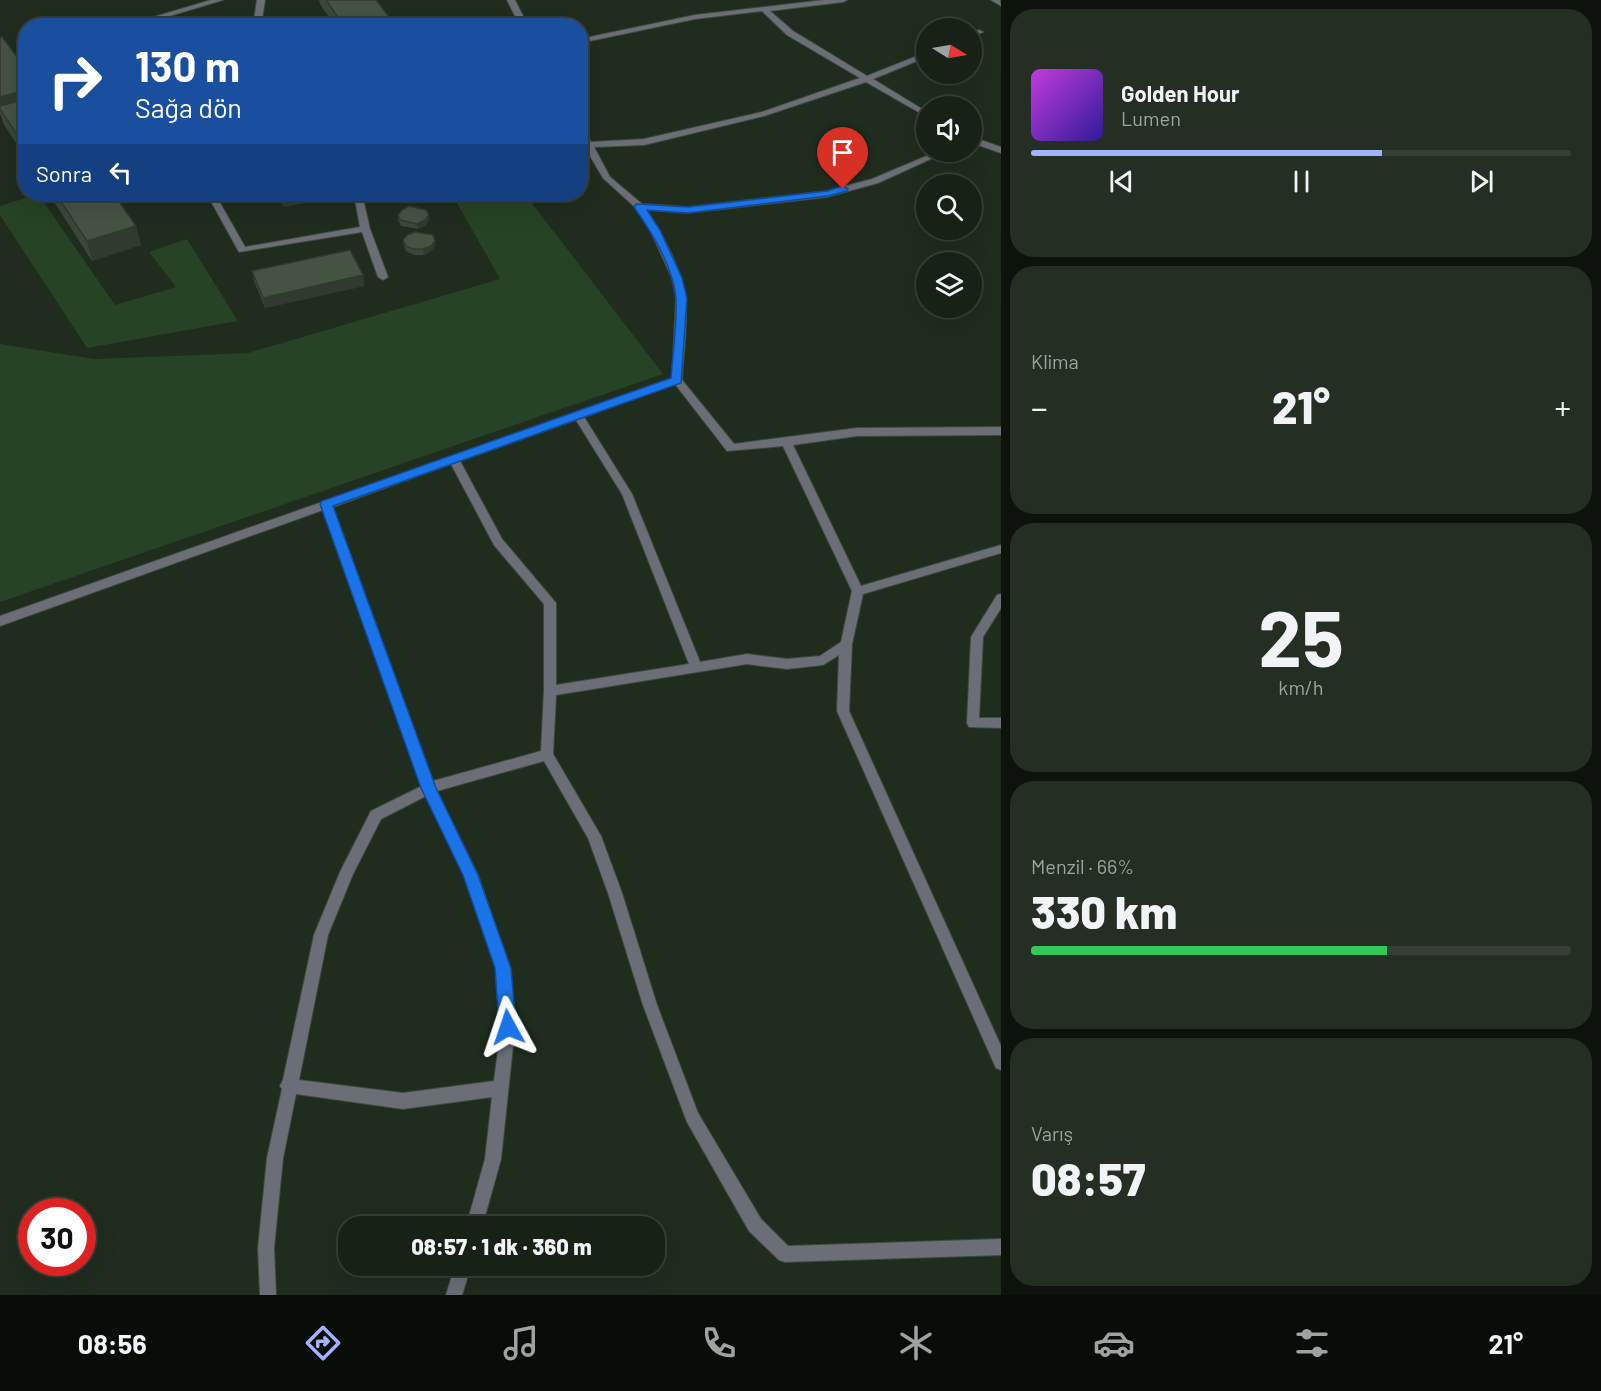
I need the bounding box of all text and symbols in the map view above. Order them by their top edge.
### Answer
north arrow [916,18,982,84]
map controls [916,18,982,318]
text: 130 m [135,40,240,90]
icon: right [36,42,114,120]
text: Golden Hour [1121,80,1239,106]
text: Sağa dön [135,91,242,123]
button: sound [916,96,982,162]
text: Lumen [1121,106,1181,130]
pin [817,127,868,189]
icon: arrive [826,136,859,169]
icon: left [104,156,137,189]
text: Sonra [36,160,92,186]
icon: previous [1105,165,1138,198]
icon: pause [1285,165,1318,198]
icon: next [1465,165,1498,198]
button: search [916,174,982,240]
button: layers [916,252,982,318]
text: Klima [1031,349,1079,373]
text: 21° [1272,379,1330,433]
text: − [1031,387,1048,427]
text: + [1554,387,1571,427]
text: 25 [1258,589,1344,683]
text: km/h [1278,675,1324,699]
text: Menzil · 66% [1031,854,1134,878]
text: 330 km [1031,884,1177,938]
position arrow [476,995,540,1059]
text: Varış [1031,1121,1073,1145]
text: 08:57 [1031,1151,1145,1205]
speed limit sign: 30 [18,1198,96,1276]
text: 08:57 · 1 dk · 360 m [411,1233,592,1259]
icon: directions [302,1322,344,1364]
icon: music [500,1322,542,1364]
icon: phone [698,1322,740,1364]
icon: climate [895,1322,937,1364]
icon: car [1093,1322,1135,1364]
icon: filters [1291,1322,1333,1364]
text: 08:56 [78,1327,147,1359]
text: 21° [1488,1327,1523,1359]

